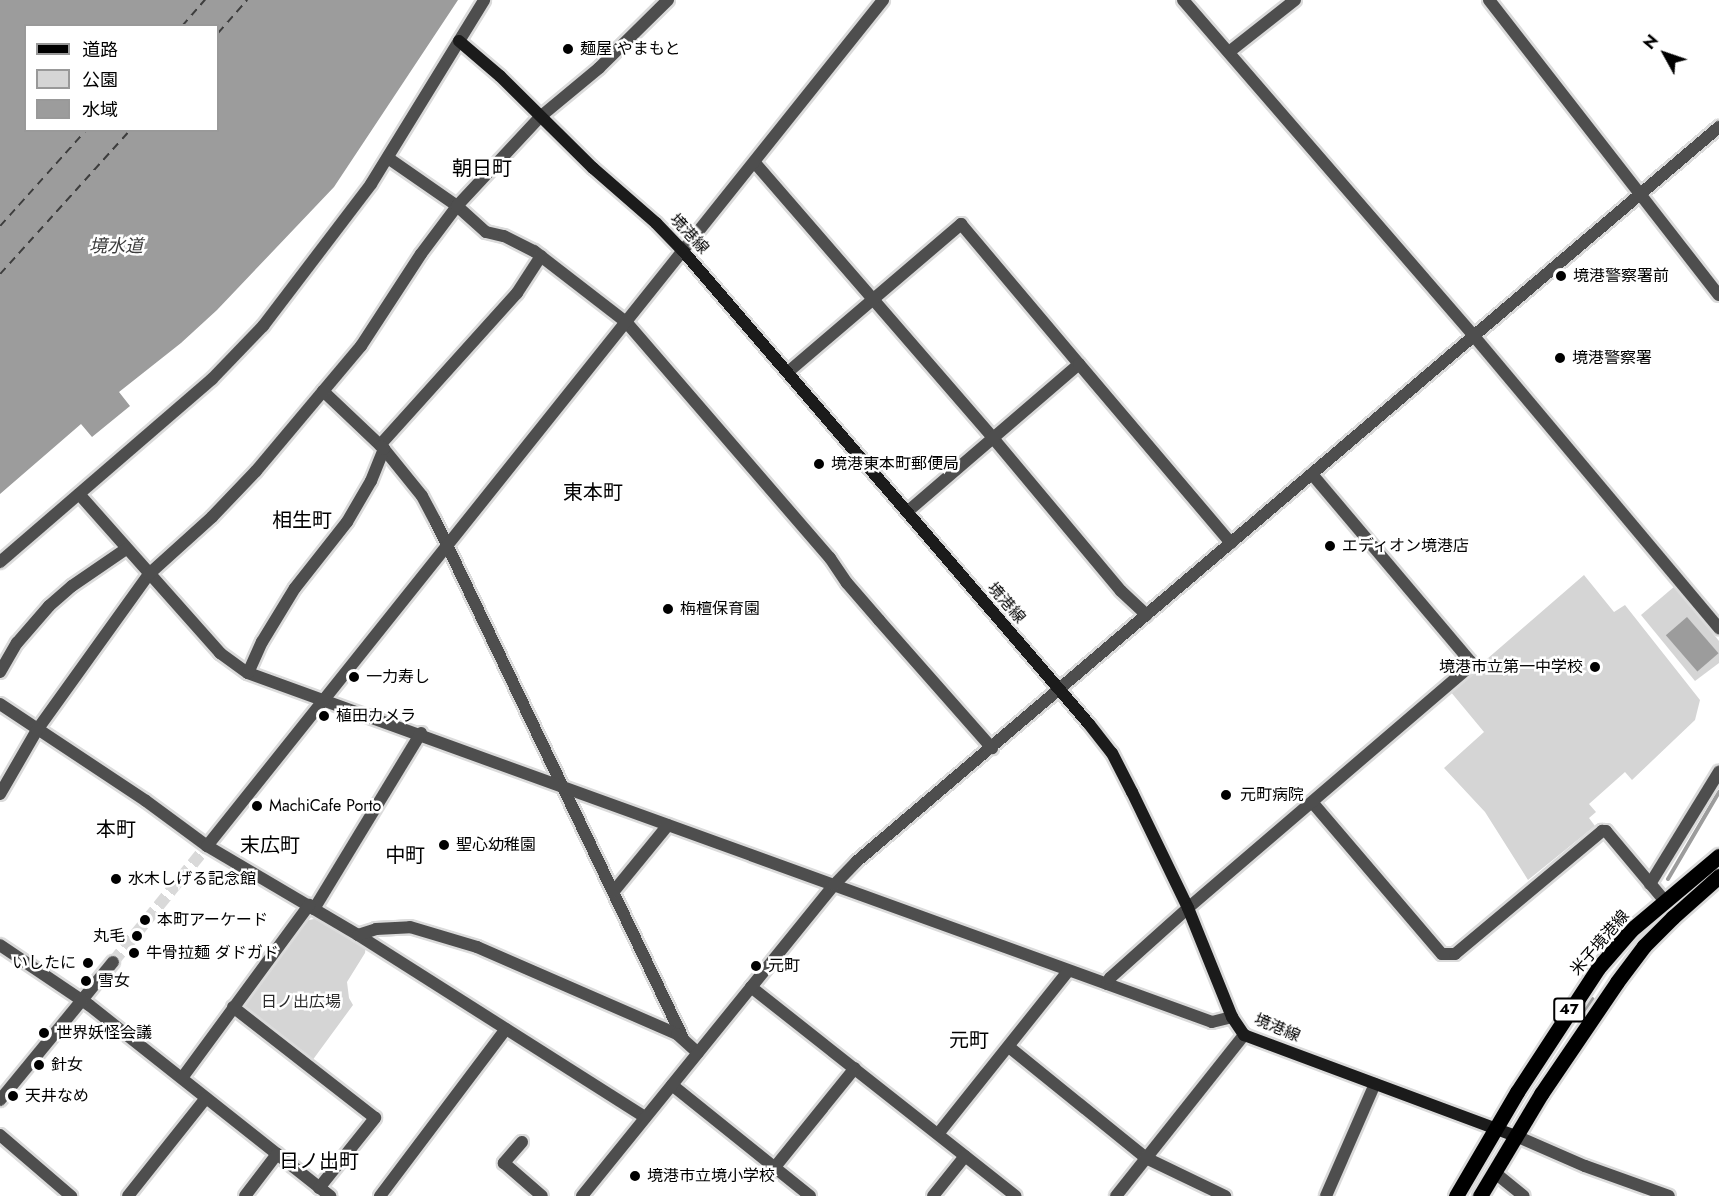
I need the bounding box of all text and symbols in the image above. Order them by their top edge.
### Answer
legend [24,24,219,132]
north arrow [1635,24,1695,84]
text: N [1638,30,1664,54]
text: 道路 [82,37,118,63]
place label: 麺屋 やまもと [580,39,681,59]
marker: 麺屋 やまもと [561,42,575,56]
text: 公園 [82,67,118,93]
text: 水域 [82,97,118,123]
district label: 朝日町 [452,156,512,180]
street label: 境港線 [666,210,712,258]
water label: 境水道 [89,235,143,257]
place label: 境港警察署前 [1573,266,1669,286]
marker: 境港警察署前 [1554,269,1568,283]
place label: 境港警察署 [1572,348,1652,368]
marker: 境港警察署 [1553,351,1567,365]
place label: 境港東本町郵便局 [831,454,959,474]
marker: 境港東本町郵便局 [812,457,826,471]
district label: 東本町 [563,480,623,504]
district label: 相生町 [272,508,332,532]
place label: エディオン境港店 [1342,536,1470,556]
marker: エディオン境港店 [1323,539,1337,553]
street label: 境港線 [983,579,1029,627]
place label: 栴檀保育園 [680,599,760,619]
marker: 栴檀保育園 [661,602,675,616]
place label: 境港市立第一中学校 [1439,657,1583,677]
marker: 境港市立第一中学校 [1588,660,1602,674]
place label: 一力寿し [366,667,430,687]
marker: 一力寿し [347,670,361,684]
place label: 植田カメラ [336,706,416,726]
marker: 植田カメラ [317,709,331,723]
place label: 元町病院 [1240,785,1304,805]
marker: 元町病院 [1217,786,1235,804]
place label: MachiCafe Porto [269,796,381,816]
marker: MachiCafe Porto [250,799,264,813]
district label: 本町 [96,817,136,841]
district label: 末広町 [240,833,300,857]
place label: 聖心幼稚園 [456,835,536,855]
marker: 聖心幼稚園 [437,838,451,852]
district label: 中町 [385,843,425,867]
place label: 水木しげる記念館 [128,869,256,889]
marker: 水木しげる記念館 [109,872,123,886]
street label: 米子境港線 [1567,907,1633,979]
place label: 本町アーケード [157,910,268,930]
marker: 本町アーケード [138,913,152,927]
place label: 丸毛 [93,926,125,946]
marker: 丸毛 [130,929,144,943]
place label: 牛骨拉麺 ダドガド [146,943,279,963]
marker: 牛骨拉麺 ダドガド [127,946,141,960]
place label: いしたに [12,953,76,973]
marker: いしたに [81,956,95,970]
place label: 元町 [768,956,800,976]
marker: 元町 [749,959,763,973]
place label: 雪女 [98,971,130,991]
marker: 雪女 [79,974,93,988]
park label: 日ノ出広場 [261,992,341,1012]
road number: 47 [1552,998,1586,1022]
street label: 境港線 [1251,1010,1303,1046]
place label: 世界妖怪会議 [56,1023,152,1043]
marker: 世界妖怪会議 [37,1026,51,1040]
district label: 元町 [949,1028,989,1052]
place label: 針女 [51,1055,83,1075]
marker: 針女 [32,1058,46,1072]
place label: 天井なめ [25,1086,89,1106]
marker: 天井なめ [6,1089,20,1103]
district label: 日ノ出町 [279,1149,359,1173]
place label: 境港市立境小学校 [647,1166,775,1186]
marker: 境港市立境小学校 [628,1169,642,1183]

